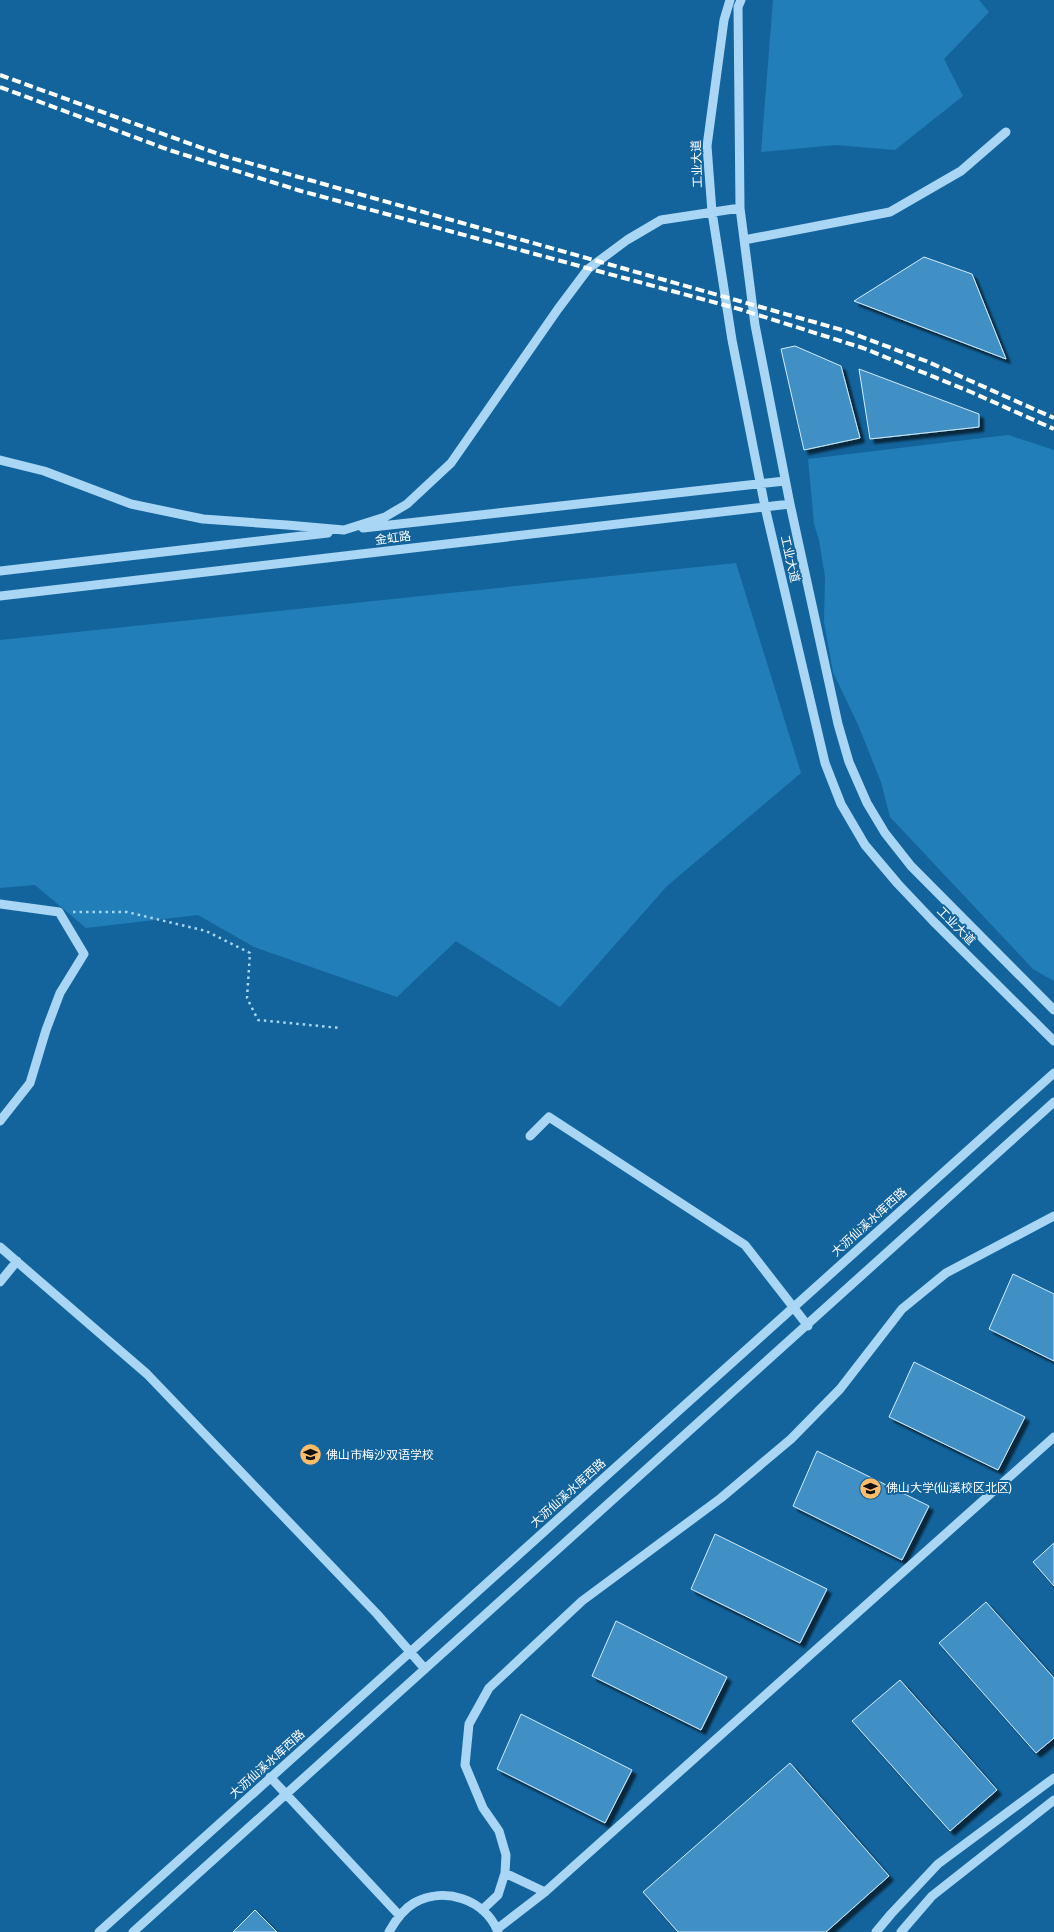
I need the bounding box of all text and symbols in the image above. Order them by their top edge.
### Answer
street label: 工业大道 [689,140,705,188]
street label: 金虹路 [374,529,412,547]
street label: 工业大道 [778,534,802,584]
street label: 工业大道 [934,904,978,948]
street label: 大沥仙溪水库西路 [829,1185,909,1259]
school or university icon: 佛山市梅沙双语学校 [298,1443,322,1467]
place label: 佛山市梅沙双语学校 [326,1448,434,1462]
street label: 大沥仙溪水库西路 [528,1456,608,1530]
school or university icon: 佛山大学(仙溪校区北区) [858,1476,882,1500]
place label: 佛山大学(仙溪校区北区) [886,1481,1012,1495]
street label: 大沥仙溪水库西路 [227,1727,307,1801]

